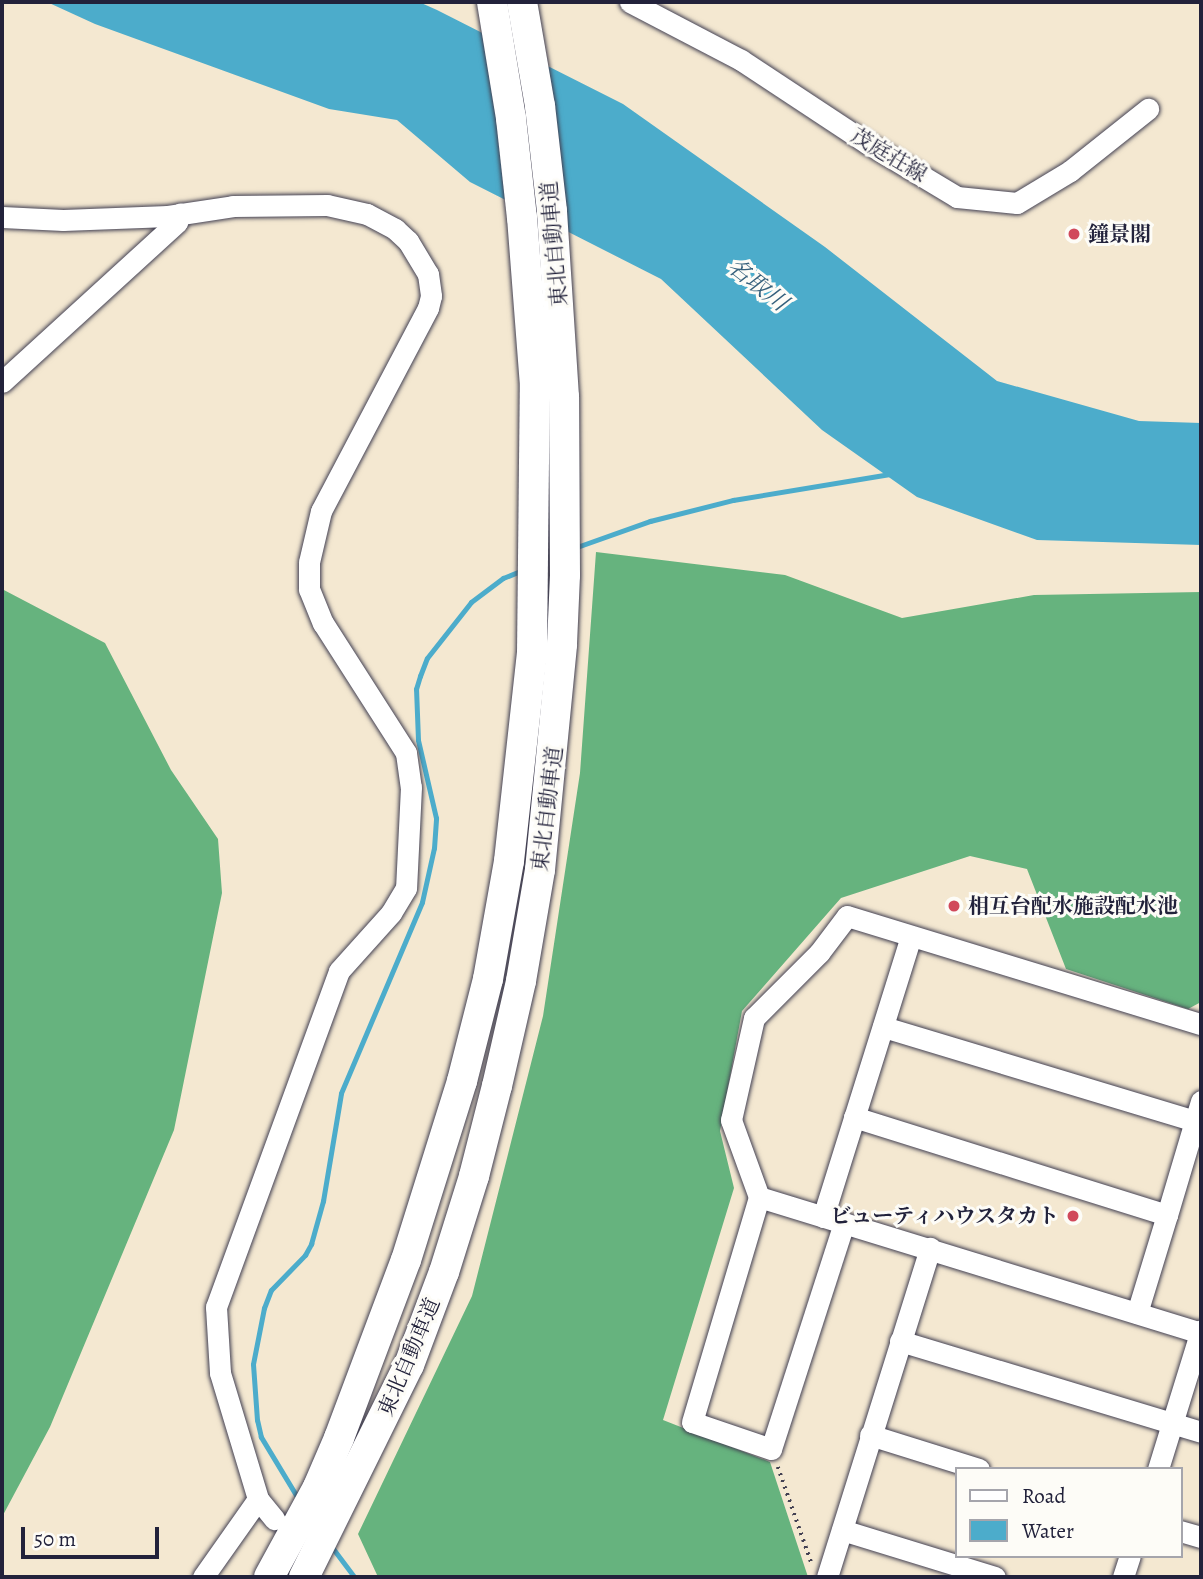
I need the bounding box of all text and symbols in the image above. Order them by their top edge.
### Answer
street label: 茂庭荘線 [847,123,931,187]
street label: 東北自動車道 [536,180,572,308]
place label: 鐘景閣 [1088,221,1151,247]
marker: 鐘景閣 [1066,226,1082,242]
water label: 名取川 [721,253,793,317]
street label: 東北自動車道 [527,745,567,873]
place label: 相互台配水施設配水池 [968,893,1178,919]
marker: 相互台配水施設配水池 [946,898,962,914]
place label: ビューティハウスタカト [828,1203,1059,1229]
marker: ビューティハウスタカト [1065,1208,1081,1224]
street label: 東北自動車道 [373,1294,445,1420]
legend [954,1467,1182,1558]
text: Road [1022,1482,1066,1510]
scale bar [24,1512,163,1556]
text: Water [1022,1517,1074,1545]
text: 50 m [34,1525,76,1553]

